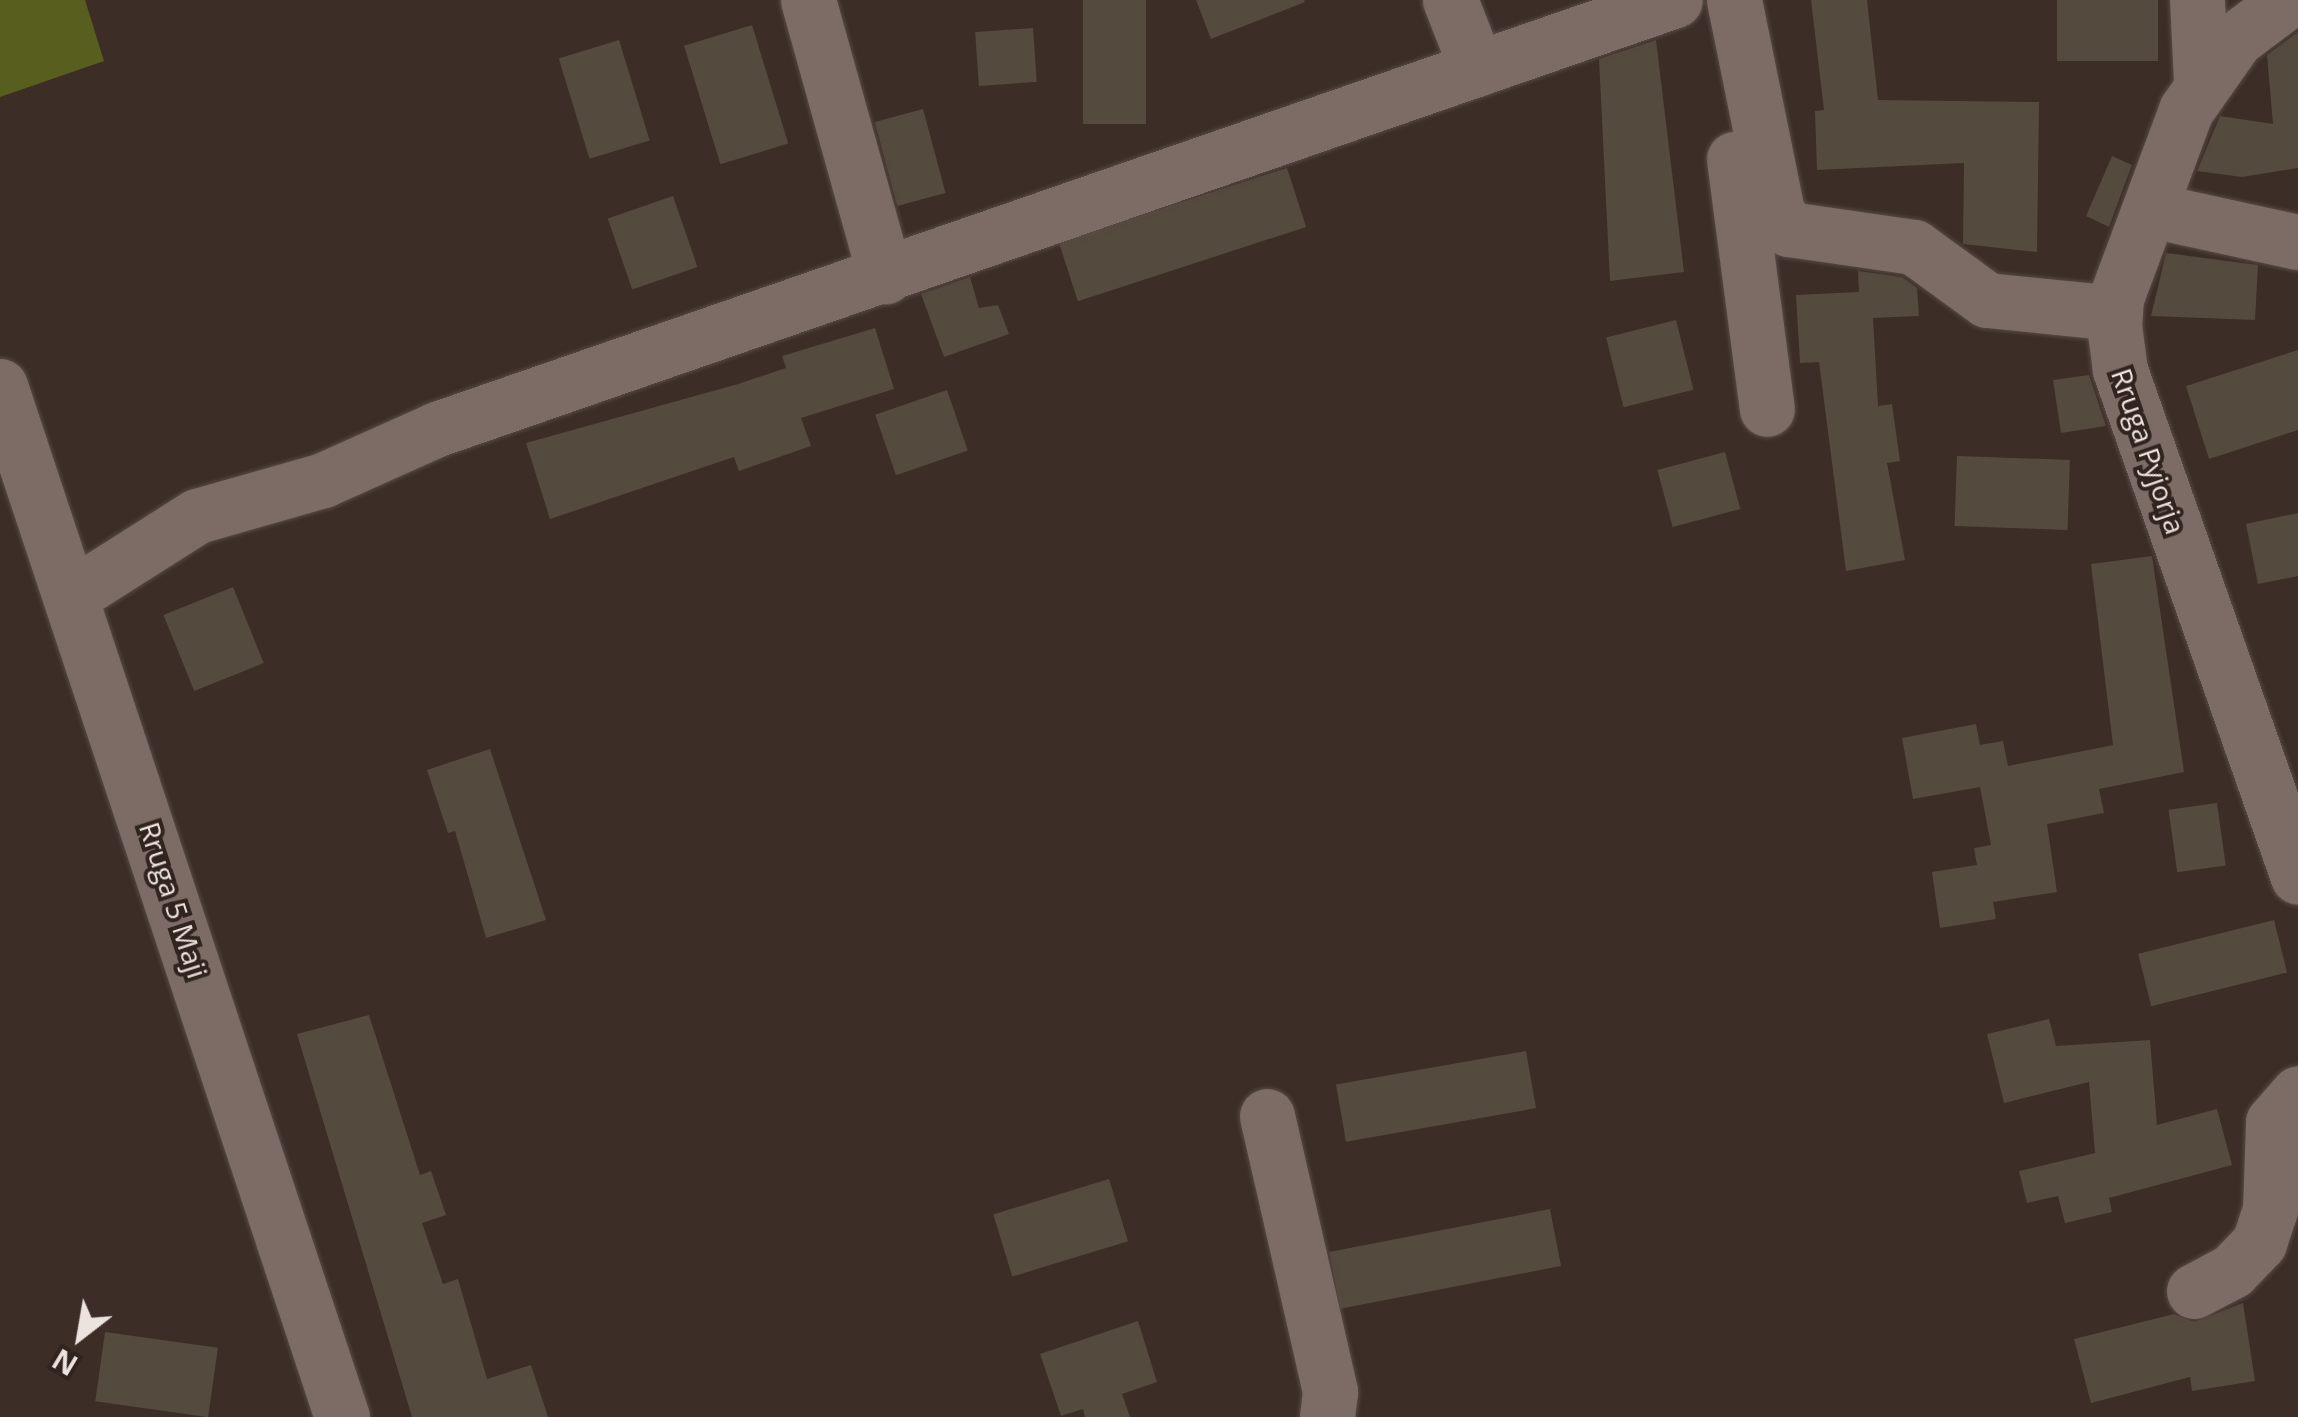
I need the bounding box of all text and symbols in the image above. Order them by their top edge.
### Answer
street label: Rruga Pyjorja [2105,364,2193,538]
street label: Rruga 5 Maji [133,818,215,982]
north arrow [30,1287,130,1387]
text: N [45,1341,84,1385]

